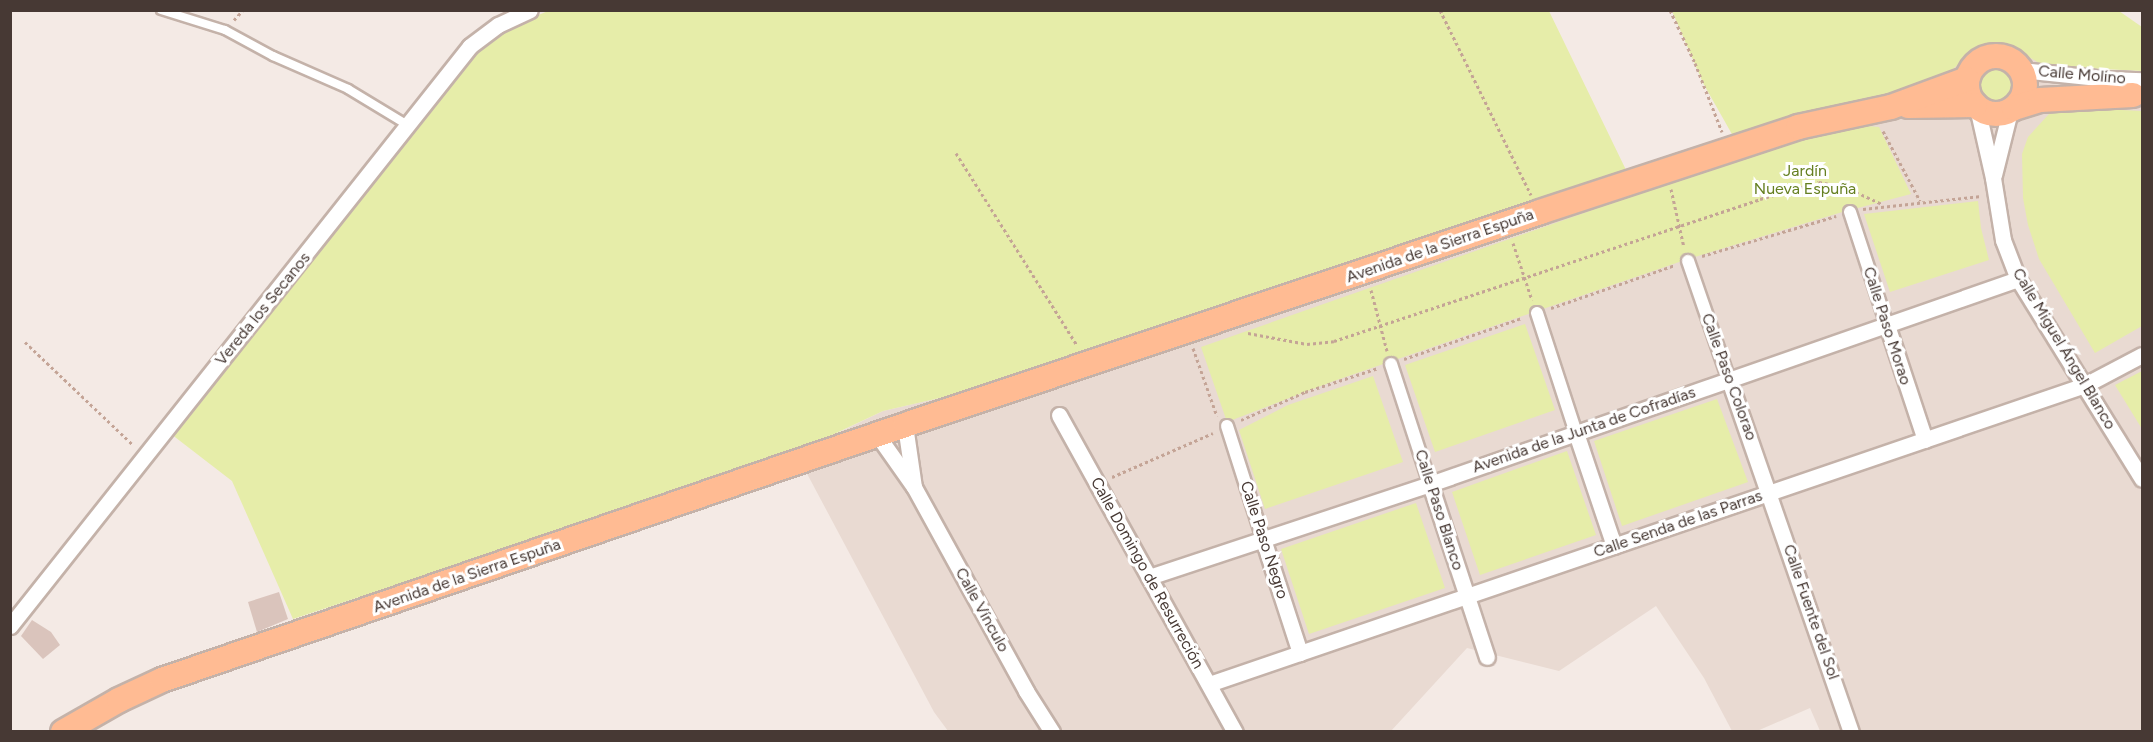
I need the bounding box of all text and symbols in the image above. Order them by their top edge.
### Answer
street label: Calle Molino [2037,62,2127,88]
park label: Jardín Nueva Espuña [1754,161,1856,199]
street label: Avenida de la Sierra Espuña [1344,205,1536,287]
street label: Vereda los Secanos [211,249,315,369]
street label: Calle Paso Morao [1859,265,1915,387]
street label: Calle Miguel Ángel Blanco [2008,265,2120,433]
street label: Calle Paso Colorao [1697,311,1761,443]
street label: Avenida de la Junta de Cofradías [1470,383,1698,477]
street label: Calle Paso Blanco [1410,447,1468,573]
street label: Calle Domingo de Resurreción [1086,474,1208,672]
street label: Calle Paso Negro [1236,479,1292,601]
street label: Calle Senda de las Parras [1591,486,1765,562]
street label: Avenida de la Sierra Espuña [371,535,563,617]
street label: Calle Fuente del Sol [1779,542,1843,682]
street label: Calle Vínculo [951,564,1013,656]

